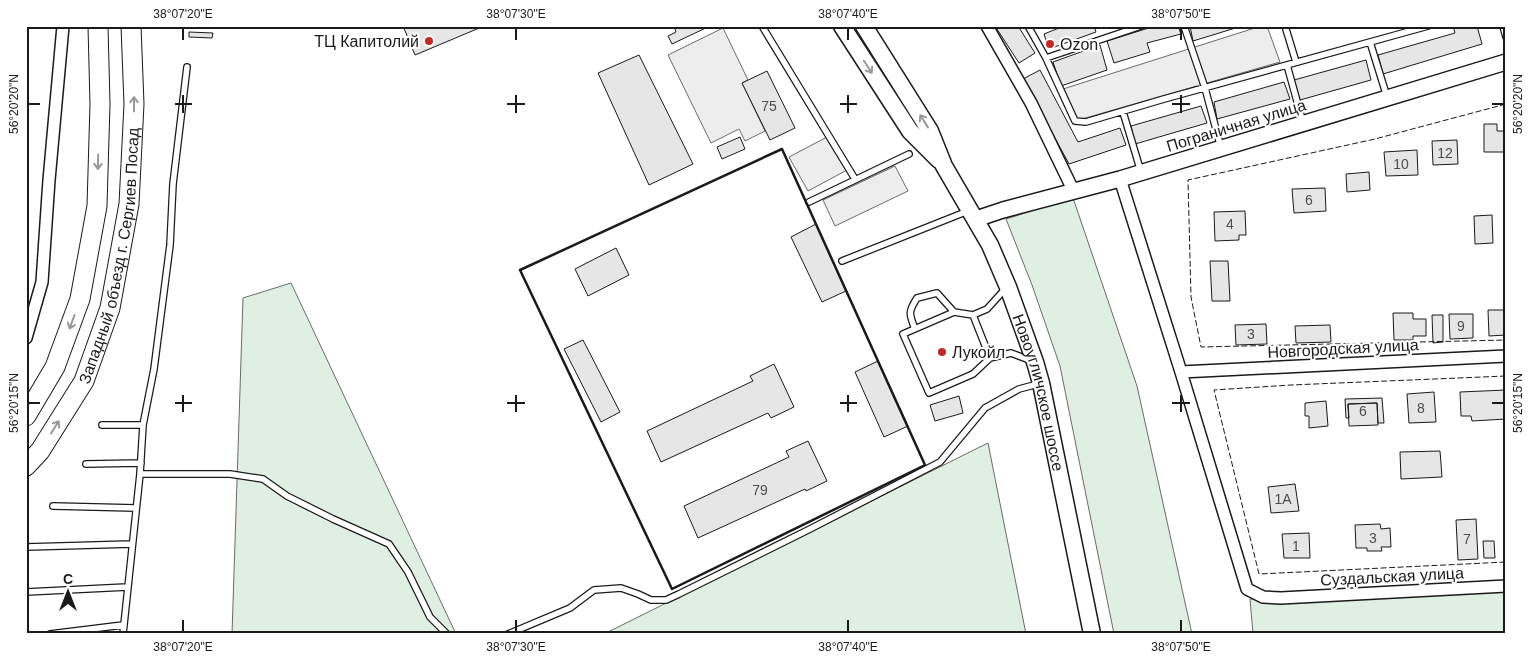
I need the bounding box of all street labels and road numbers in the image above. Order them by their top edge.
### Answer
street label: Пограничная улица [1164,96,1308,155]
street label: Западный объезд г. Сергиев Посад [76,127,142,386]
street label: Новоугличское шоссе [1009,312,1067,473]
street label: Новгородская улица [1267,336,1419,361]
street label: Суздальская улица [1320,564,1464,589]

